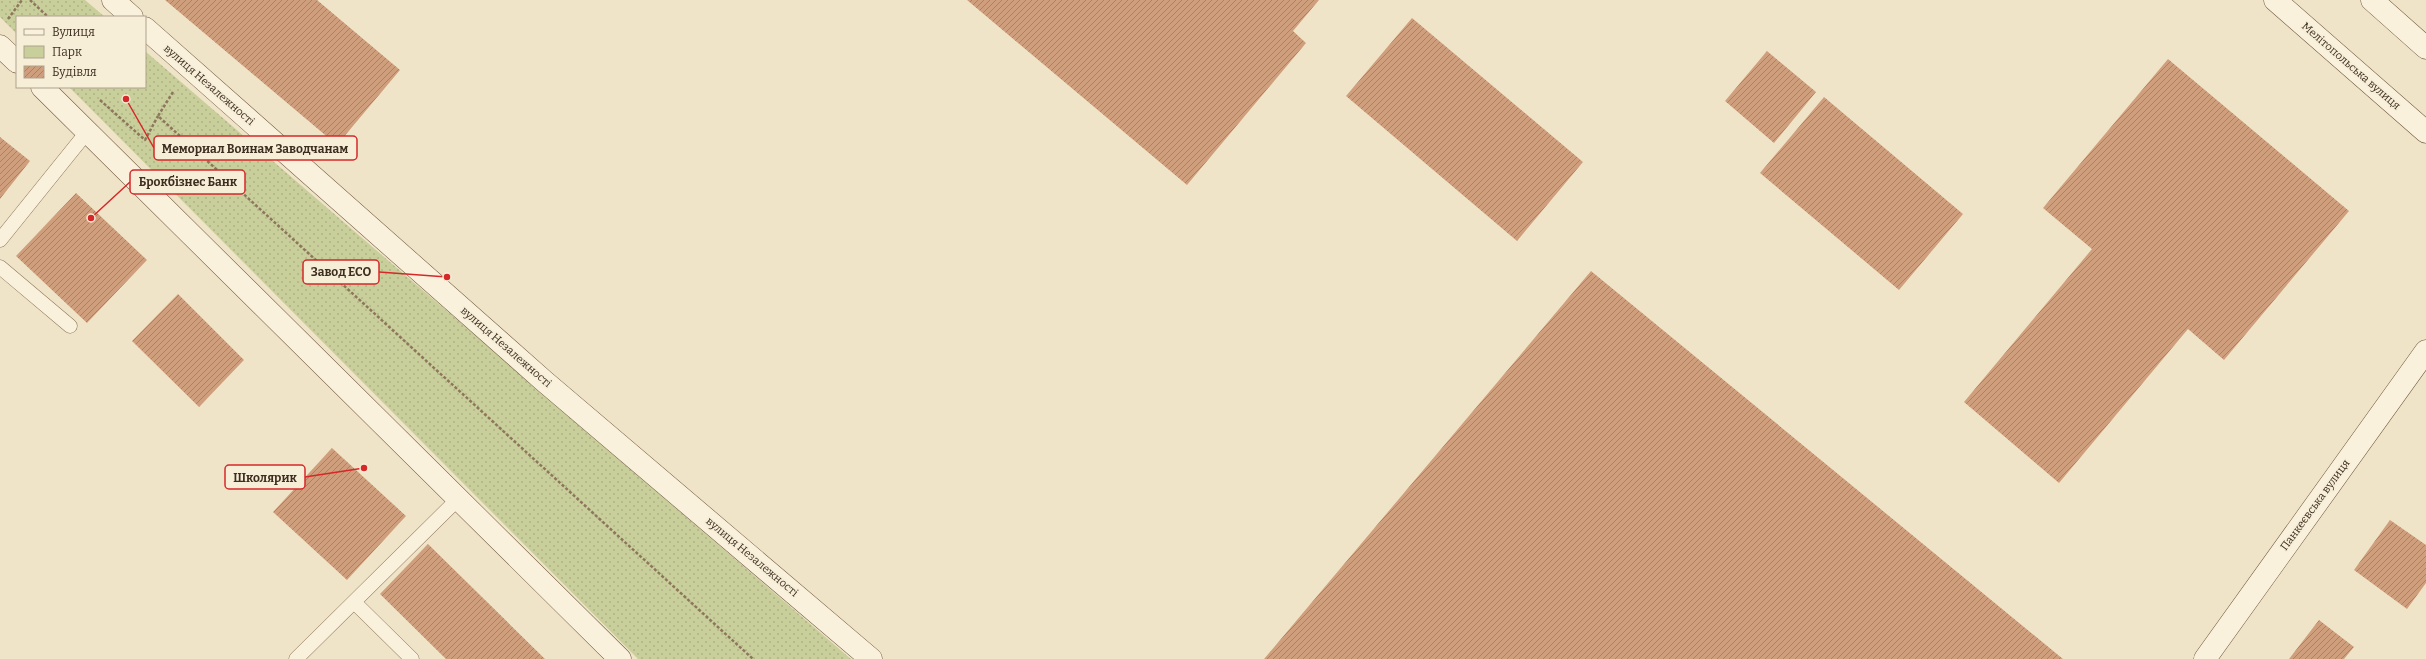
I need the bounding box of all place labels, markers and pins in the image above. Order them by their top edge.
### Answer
callout: Мемориал Воинам Заводчанам [154,136,357,160]
callout: Брокбізнес Банк [130,170,245,194]
callout: Завод ЕСО [303,260,379,284]
callout: Школярик [225,465,305,489]

